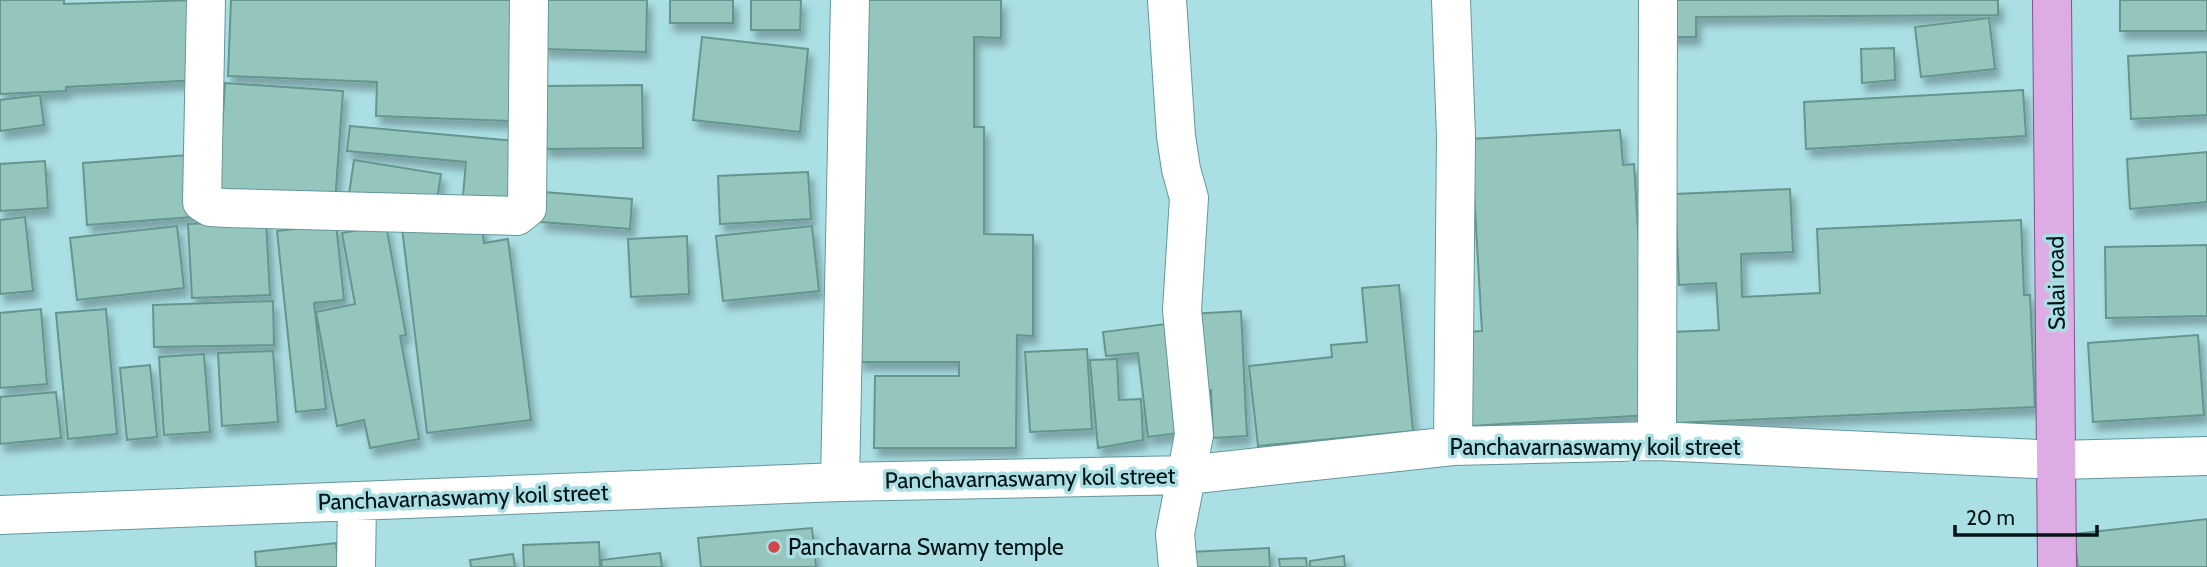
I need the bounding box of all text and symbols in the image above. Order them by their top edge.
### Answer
street label: Salai road [2041,236,2071,330]
street label: Panchavarnaswamy koil street [1450,433,1741,461]
street label: Panchavarnaswamy koil street [884,461,1176,495]
street label: Panchavarnaswamy koil street [317,478,609,516]
scale bar [1955,494,2097,538]
text: 20 m [1966,505,2015,530]
place label: Panchavarna Swamy temple [788,533,1064,561]
marker: Panchavarna Swamy temple [766,539,782,555]

